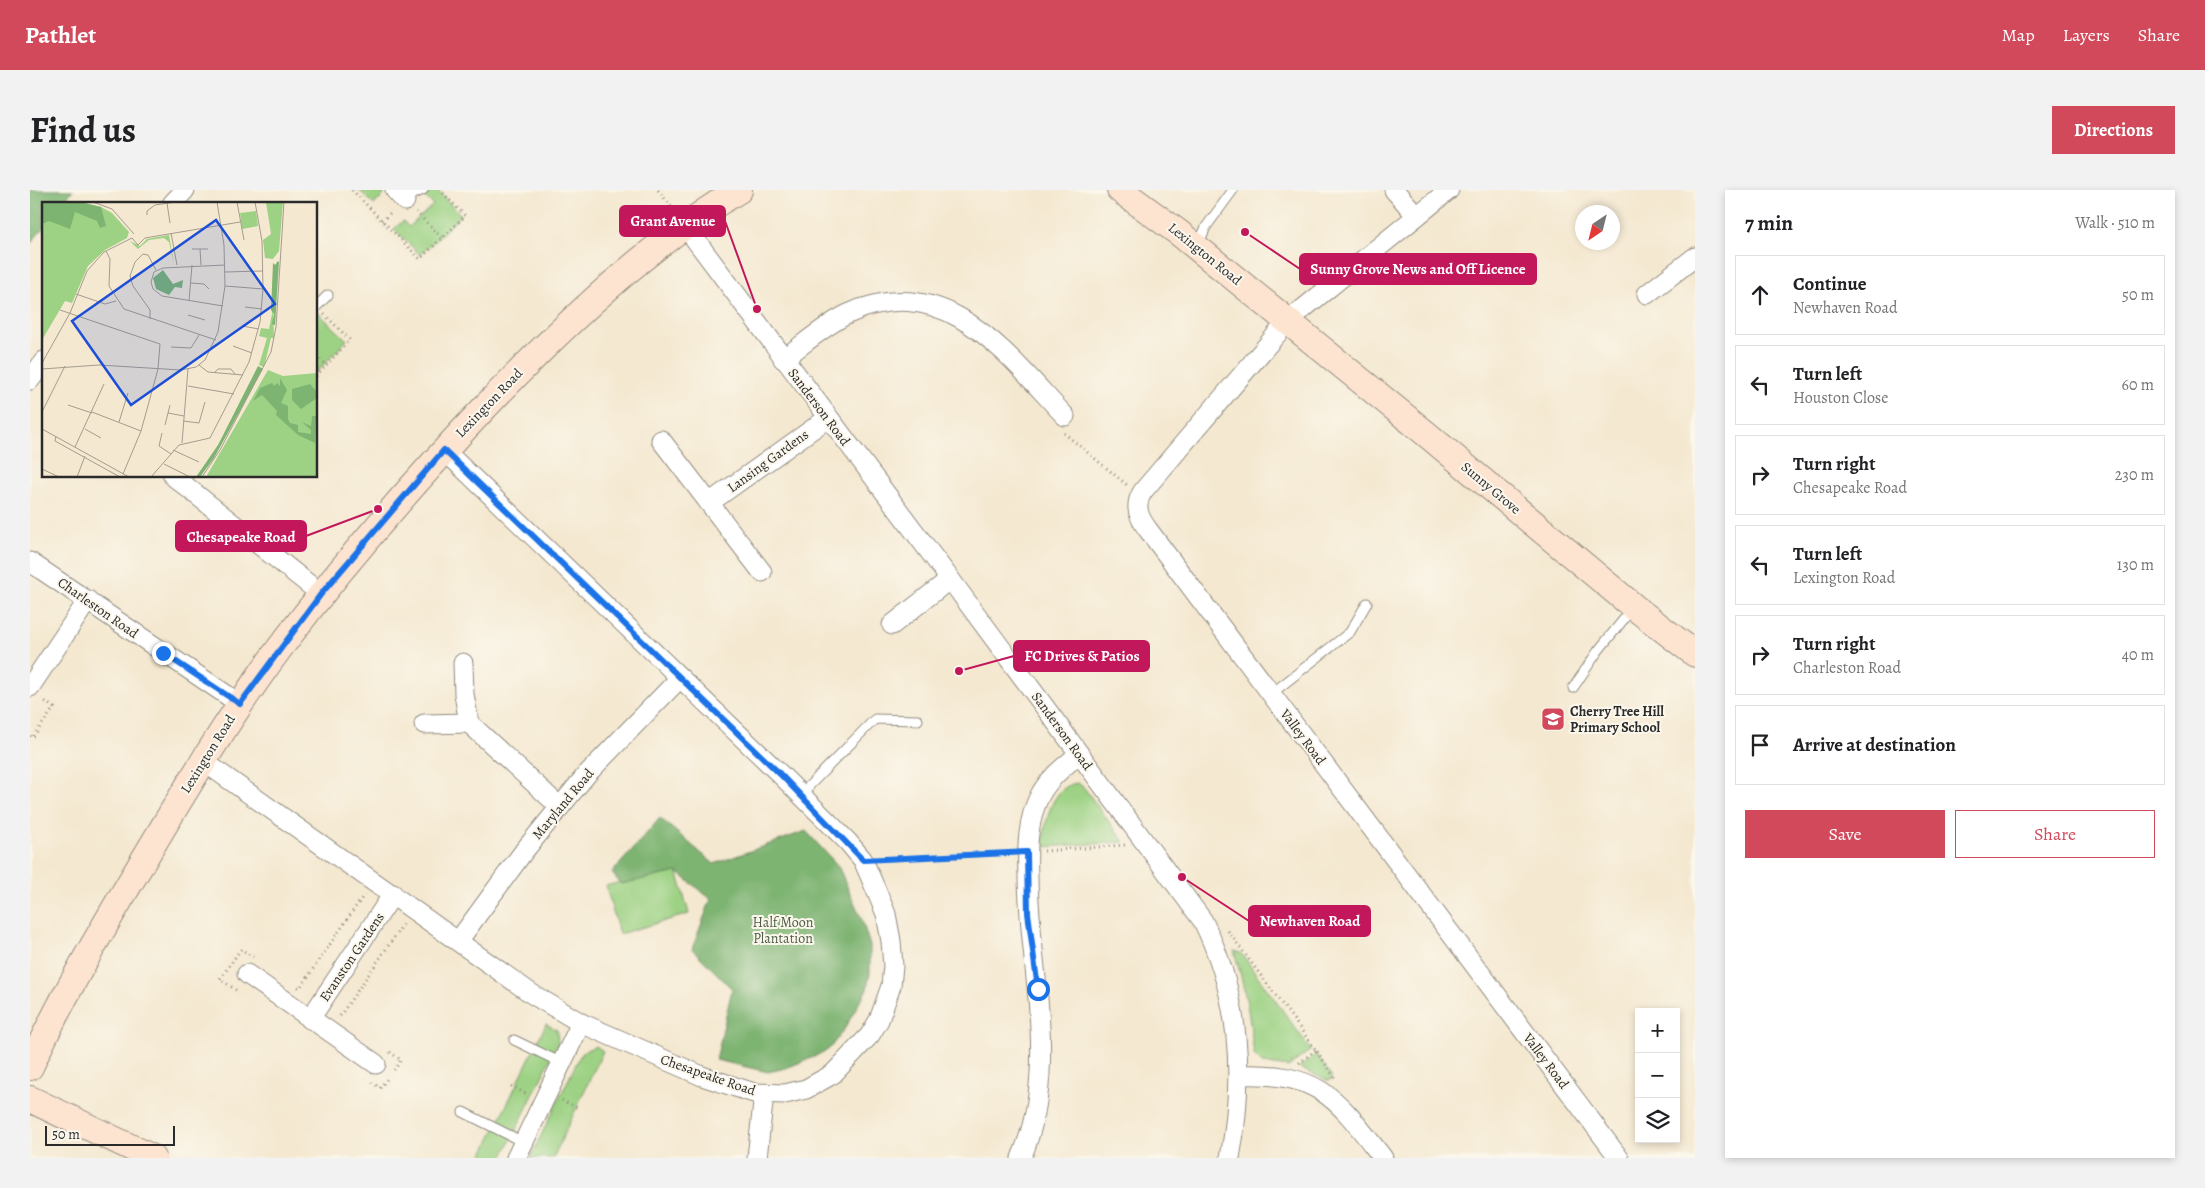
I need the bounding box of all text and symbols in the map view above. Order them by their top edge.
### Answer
text: Pathlet [25,19,96,51]
text: Map [2002,23,2035,47]
text: Layers [2063,23,2110,47]
text: Share [2138,23,2180,47]
text: Find us [30,106,136,154]
button: Directions [2052,106,2175,154]
inset map [42,202,318,478]
north arrow [1575,205,1620,250]
callout: Grant Avenue [620,206,725,236]
text: 7 min [1745,209,1793,237]
text: Grant Avenue [630,211,716,231]
text: Walk · 510 m [2075,212,2155,234]
street label: Lexington Road [1164,218,1246,290]
callout: Sunny Grove News and Off Licence [1300,254,1536,284]
text: Sunny Grove News and Off Licence [1310,259,1526,279]
text: Continue [1793,271,1867,297]
icon: ahead [1746,281,1774,309]
text: 50 m [2122,284,2154,306]
text: Newhaven Road [1793,297,1898,319]
text: Turn left [1793,361,1862,387]
street label: Lexington Road [451,364,527,442]
street label: Sanderson Road [784,364,855,450]
icon: left [1746,371,1774,399]
text: 60 m [2122,374,2154,396]
text: Houston Close [1793,387,1888,409]
street label: Lansing Gardens [723,425,813,497]
text: Turn right [1793,451,1875,477]
street label: Sunny Grove [1457,457,1525,519]
icon: right [1746,461,1774,489]
text: 230 m [2115,464,2154,486]
text: Chesapeake Road [1793,477,1907,499]
callout: Chesapeake Road [176,521,306,551]
text: Chesapeake Road [186,527,297,547]
text: Turn left [1793,541,1862,567]
icon: left [1746,551,1774,579]
text: 130 m [2117,554,2154,576]
text: Lexington Road [1793,567,1895,589]
street label: Charleston Road [54,573,143,643]
text: Turn right [1793,631,1875,657]
callout: FC Drives & Patios [1014,641,1149,671]
icon: right [1746,641,1774,669]
route end [152,642,175,665]
text: 40 m [2122,644,2154,666]
text: FC Drives & Patios [1024,646,1140,666]
text: Charleston Road [1793,657,1901,679]
street label: Sanderson Road [1027,688,1097,774]
place label: Cherry Tree Hill Primary School [1570,702,1664,737]
street label: Valley Road [1275,704,1330,769]
school or university icon: Cherry Tree Hill Primary School [1540,706,1566,732]
street label: Lexington Road [176,711,240,797]
icon: arrive [1746,731,1774,759]
text: Arrive at destination [1793,732,1956,758]
street label: Maryland Road [528,764,599,843]
button: Save [1745,810,1945,858]
button: Share [1955,810,2155,858]
callout: Newhaven Road [1249,906,1370,936]
street label: Evanston Gardens [315,909,389,1005]
text: Newhaven Road [1260,911,1361,931]
park label: Half Moon Plantation [753,913,814,948]
route start [1027,978,1050,1001]
map controls [1635,1008,1680,1143]
button: + [1635,1008,1680,1053]
street label: Valley Road [1518,1028,1573,1093]
street label: Chesapeake Road [658,1050,759,1100]
button: − [1635,1053,1680,1098]
button: layers [1635,1098,1680,1143]
scale bar [45,1123,175,1146]
text: 50 m [52,1125,80,1144]

